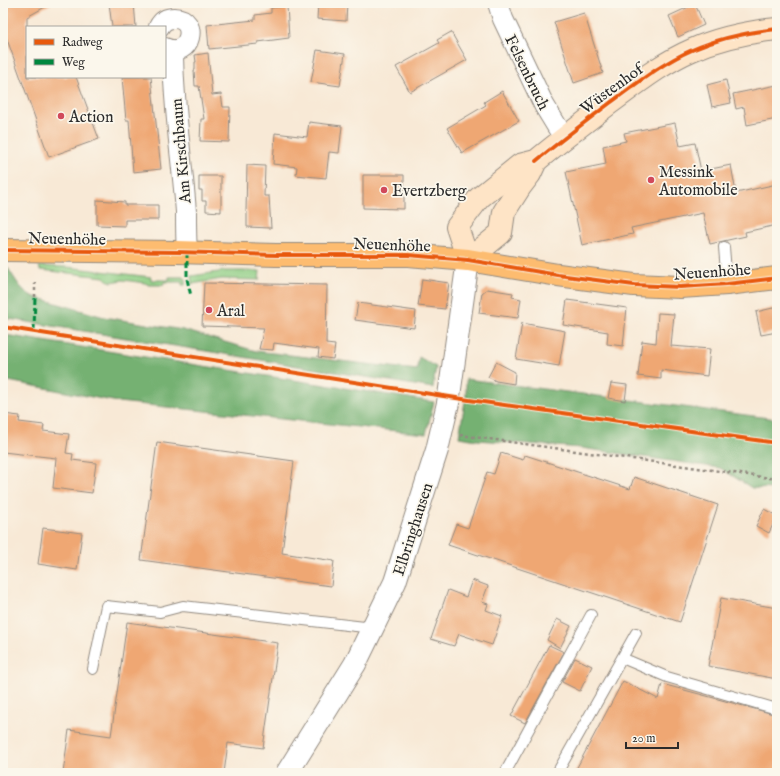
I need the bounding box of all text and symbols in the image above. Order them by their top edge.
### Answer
legend [26,26,166,78]
street label: Felsenbruch [499,32,553,114]
text: Radweg [62,35,103,50]
text: Weg [62,55,85,70]
street label: Wüstenhof [577,58,650,119]
street label: Am Kirschbaum [167,97,197,205]
place label: Action [68,108,114,128]
marker: Action [56,111,66,121]
place label: Messink Automobile [658,163,738,201]
marker: Messink Automobile [646,175,656,185]
place label: Evertzberg [392,182,467,202]
marker: Evertzberg [379,185,389,195]
street label: Neuenhöhe [28,229,106,251]
street label: Neuenhöhe [353,235,431,257]
street label: Neuenhöhe [673,260,752,286]
place label: Aral [216,302,246,322]
marker: Aral [204,305,214,315]
street label: Elbringhausen [389,480,438,579]
scale bar [626,724,678,750]
text: 20 m [632,731,655,746]

